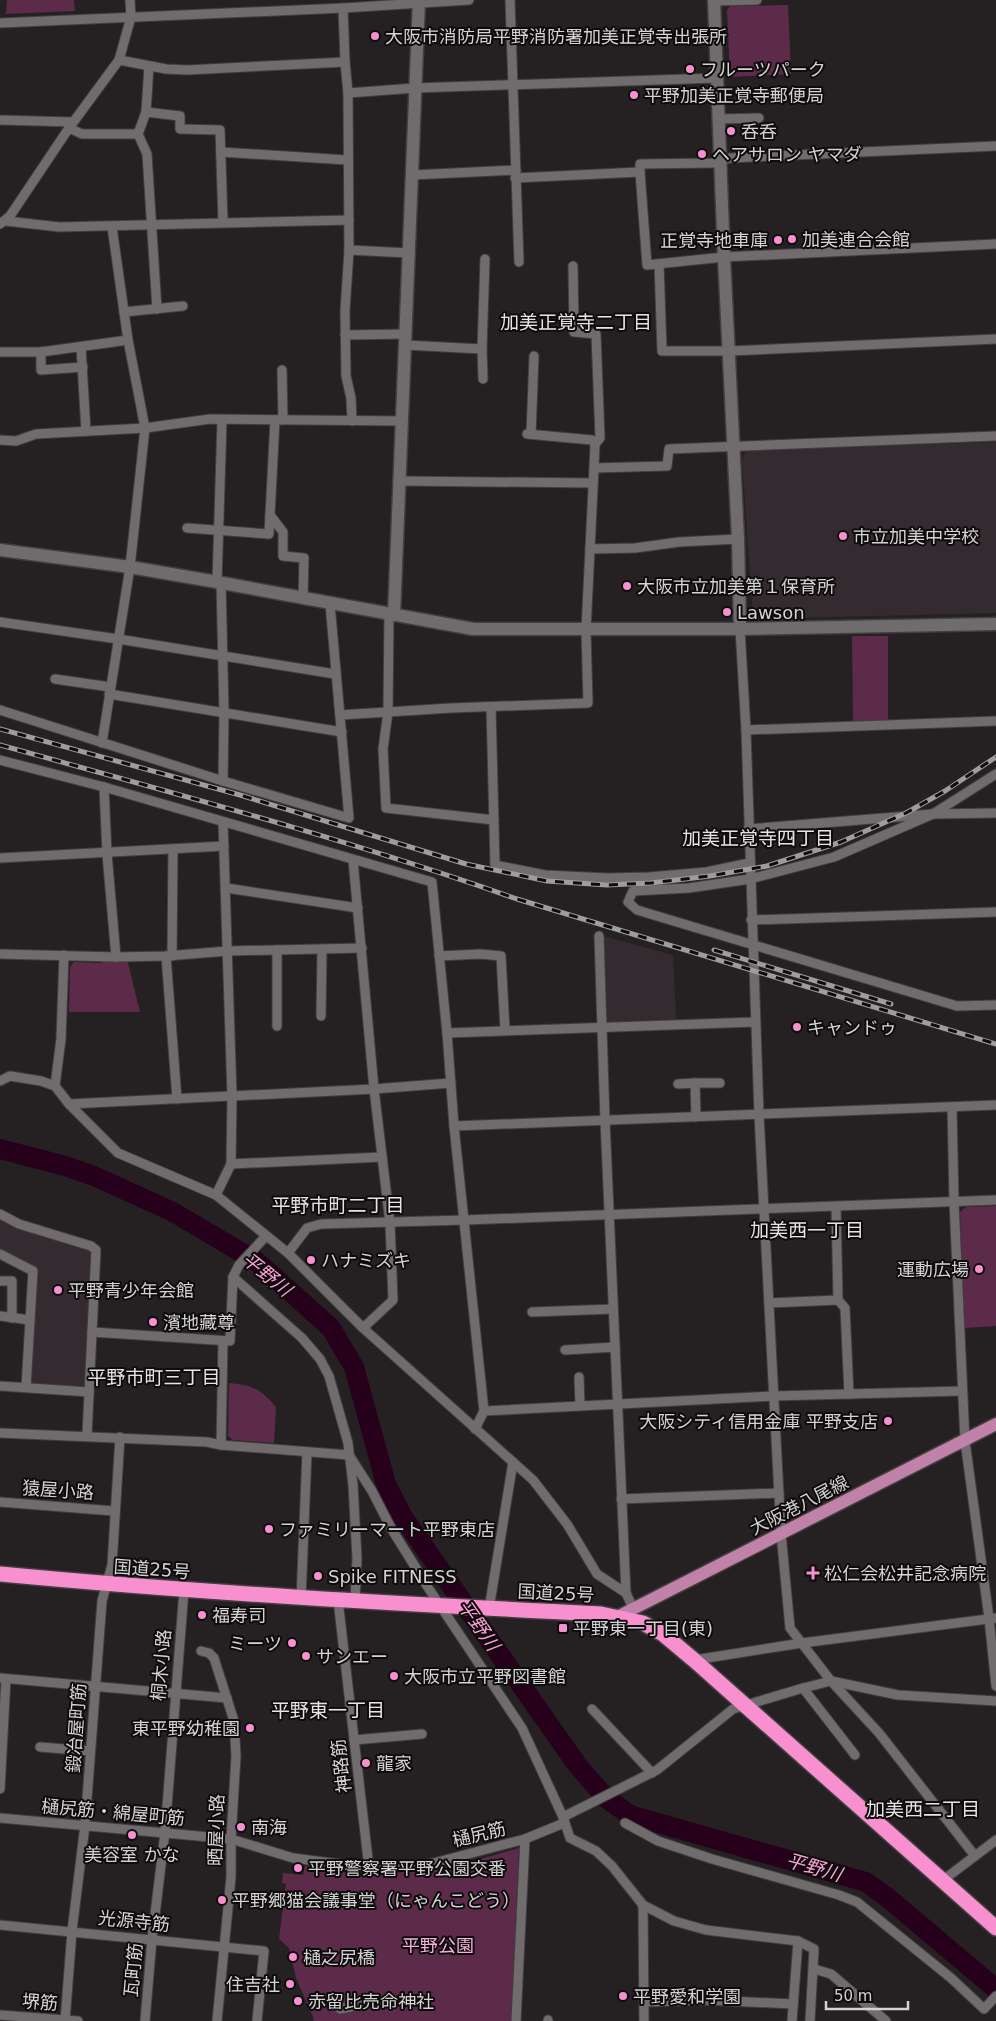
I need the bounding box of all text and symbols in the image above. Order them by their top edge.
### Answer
place label: 大阪市消防局平野消防署加美正覚寺出張所 [385,26,727,47]
marker: 大阪市消防局平野消防署加美正覚寺出張所 [369,30,381,42]
place label: フルーツパーク [700,59,826,80]
marker: フルーツパーク [684,63,696,75]
place label: 平野加美正覚寺郵便局 [644,85,824,106]
marker: 平野加美正覚寺郵便局 [628,89,640,101]
place label: 呑呑 [741,121,777,142]
marker: 呑呑 [725,125,737,137]
place label: ヘアサロン ヤマダ [712,144,862,165]
marker: ヘアサロン ヤマダ [696,148,708,160]
place label: 加美連合会館 [802,229,910,250]
place label: 正覚寺地車庫 [660,230,768,251]
marker: 加美連合会館 [786,233,798,245]
marker: 正覚寺地車庫 [772,234,784,246]
district label: 加美正覚寺二丁目 [500,311,652,333]
place label: 市立加美中学校 [853,526,979,547]
marker: 市立加美中学校 [837,530,849,542]
place label: 大阪市立加美第１保育所 [637,576,835,597]
marker: 大阪市立加美第１保育所 [621,580,633,592]
place label: Lawson [737,602,805,623]
marker: Lawson [721,606,733,618]
district label: 加美正覚寺四丁目 [682,827,834,849]
place label: キャンドゥ [807,1017,897,1038]
marker: キャンドゥ [791,1021,803,1033]
district label: 平野市町二丁目 [271,1194,405,1216]
district label: 加美西一丁目 [750,1219,864,1241]
water label: 平野川 [238,1248,298,1302]
place label: ハナミズキ [321,1250,411,1271]
marker: ハナミズキ [305,1254,317,1266]
place label: 運動広場 [897,1259,969,1280]
marker: 運動広場 [973,1263,985,1275]
place label: 平野青少年会館 [68,1280,194,1301]
marker: 平野青少年会館 [52,1284,64,1296]
place label: 濱地藏尊 [163,1312,235,1333]
marker: 濱地藏尊 [147,1316,159,1328]
district label: 平野市町三丁目 [87,1366,221,1388]
place label: 大阪シティ信用金庫 平野支店 [639,1411,878,1432]
marker: 大阪シティ信用金庫 平野支店 [882,1415,894,1427]
street label: 大阪港八尾線 [746,1471,852,1539]
street label: 猿屋小路 [21,1477,95,1503]
place label: ファミリーマート平野東店 [279,1519,495,1540]
marker: ファミリーマート平野東店 [263,1523,275,1535]
street label: 国道25号 [113,1556,191,1582]
place label: 松仁会松井記念病院 [824,1563,986,1584]
place label: Spike FITNESS [328,1566,457,1587]
marker: 松仁会松井記念病院 [806,1566,820,1580]
marker: Spike FITNESS [312,1570,324,1582]
street label: 国道25号 [517,1581,595,1605]
water label: 平野川 [454,1595,506,1656]
place label: 福寿司 [212,1605,266,1626]
marker: 福寿司 [196,1609,208,1621]
place label: 平野東一丁目(東) [573,1618,713,1639]
marker: 平野東一丁目(東) [557,1622,569,1634]
street label: 桐木小路 [147,1628,175,1702]
place label: ミーツ [228,1633,282,1654]
marker: ミーツ [286,1637,298,1649]
place label: サンエー [316,1646,388,1667]
marker: サンエー [300,1650,312,1662]
place label: 大阪市立平野図書館 [404,1666,566,1687]
marker: 大阪市立平野図書館 [388,1670,400,1682]
street label: 鍛冶屋町筋 [62,1682,90,1774]
district label: 平野東一丁目 [271,1699,385,1721]
place label: 東平野幼稚園 [132,1718,240,1739]
marker: 東平野幼稚園 [244,1722,256,1734]
street label: 神路筋 [327,1738,355,1794]
place label: 龍家 [376,1753,412,1774]
marker: 龍家 [360,1757,372,1769]
street label: 晒屋小路 [204,1794,228,1866]
street label: 樋尻筋・綿屋町筋 [40,1795,186,1829]
district label: 加美西二丁目 [866,1798,980,1820]
place label: 南海 [251,1817,287,1838]
street label: 樋尻筋 [450,1817,508,1851]
marker: 南海 [235,1821,247,1833]
marker: 美容室 かな [126,1829,138,1841]
place label: 美容室 かな [84,1844,180,1865]
water label: 平野川 [784,1849,846,1886]
place label: 平野警察署平野公園交番 [308,1858,506,1879]
marker: 平野警察署平野公園交番 [292,1862,304,1874]
place label: 平野郷猫会議事堂（にゃんこどう） [232,1890,520,1911]
marker: 平野郷猫会議事堂（にゃんこどう） [216,1894,228,1906]
street label: 光源寺筋 [97,1907,171,1935]
park label: 平野公園 [402,1935,474,1956]
street label: 瓦町筋 [120,1942,146,1998]
place label: 樋之尻橋 [303,1947,375,1968]
marker: 樋之尻橋 [287,1951,299,1963]
place label: 住吉社 [226,1974,280,1995]
marker: 住吉社 [284,1978,296,1990]
scale bar [826,1978,908,2010]
place label: 平野愛和学園 [633,1986,741,2007]
text: 50 m [834,1987,872,2005]
street label: 堺筋 [21,1990,59,2014]
marker: 平野愛和学園 [617,1990,629,2002]
place label: 赤留比売命神社 [308,1991,434,2012]
marker: 赤留比売命神社 [292,1995,304,2007]

